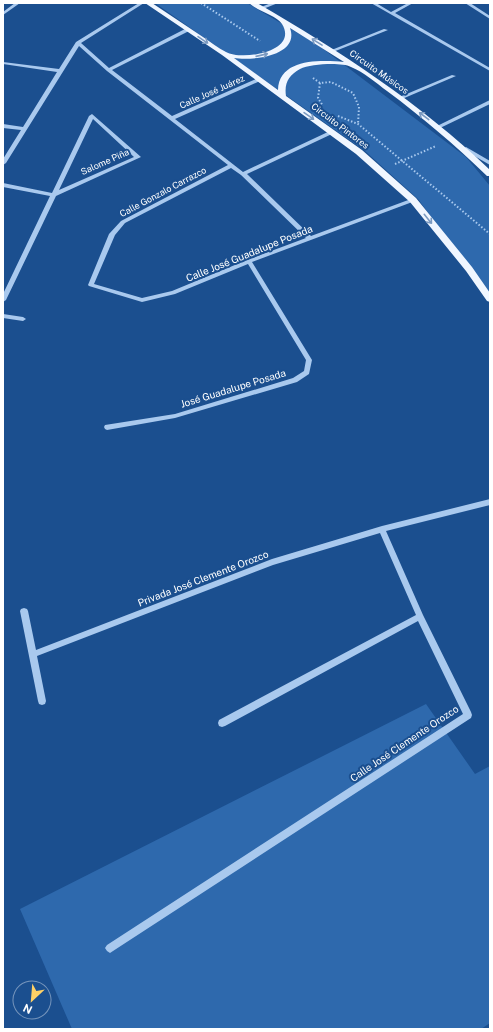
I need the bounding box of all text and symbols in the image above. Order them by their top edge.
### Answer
one-way arrow [198,36,209,45]
one-way arrow [311,38,323,46]
street label: Circuito Músicos [348,47,411,96]
one-way arrow [255,51,268,59]
street label: Calle José Juárez [177,72,246,111]
street label: Circuito Pintores [309,100,372,151]
one-way arrow [304,112,315,120]
one-way arrow [419,112,430,120]
street label: Salome Piña [79,146,131,177]
street label: Calle Gonzalo Carrazco [118,164,208,219]
one-way arrow [424,213,433,224]
street label: Calle José Guadalupe Posada [184,222,314,284]
street label: José Guadalupe Posada [179,366,287,410]
street label: Privada José Clemente Orozco [136,547,270,609]
street label: Calle José Clemente Orozco [348,702,461,784]
north arrow [12,980,52,1020]
text: N [21,1002,34,1016]

